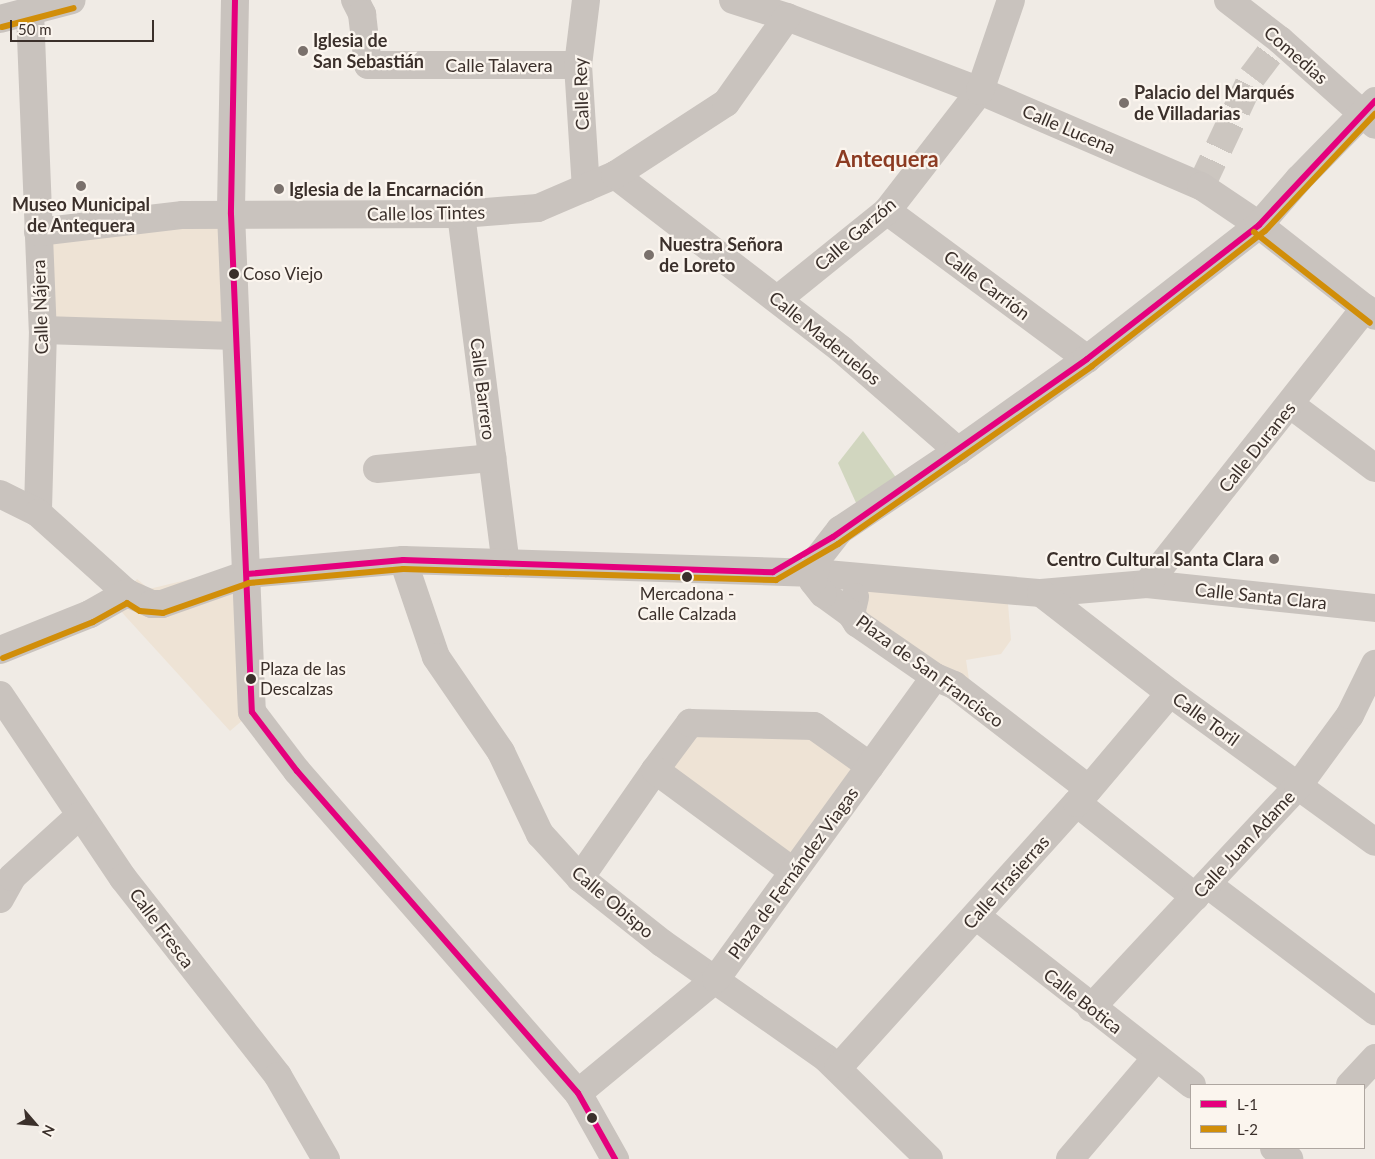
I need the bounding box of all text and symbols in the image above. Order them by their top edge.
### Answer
scale bar [12,10,156,42]
text: 50 m [18,20,52,38]
street label: Comedias [1260,21,1332,89]
place label: Iglesia de San Sebastián [313,30,424,72]
marker: Iglesia de San Sebastián [297,45,309,57]
street label: Calle Talavera [445,54,553,76]
street label: Calle Rey [569,57,593,131]
place label: Palacio del Marqués de Villadarias [1134,82,1295,125]
marker: Palacio del Marqués de Villadarias [1118,97,1130,109]
street label: Calle Lucena [1019,100,1119,158]
district label: Antequera [835,146,939,172]
place label: Iglesia de la Encarnación [289,178,484,200]
marker: Museo Municipal de Antequera [75,180,87,192]
marker: Iglesia de la Encarnación [273,183,285,195]
street label: Calle Garzón [810,193,900,275]
place label: Museo Municipal de Antequera [12,194,150,236]
street label: Calle los Tintes [366,201,486,225]
place label: Nuestra Señora de Loreto [659,234,783,276]
street label: Calle Carrión [940,246,1034,324]
marker: Nuestra Señora de Loreto [643,249,655,261]
street label: Calle Nájera [28,259,52,355]
place label: Coso Viejo [243,264,323,284]
marker: Coso Viejo [229,269,239,279]
street label: Calle Maderuelos [765,287,885,389]
street label: Calle Barrero [466,337,500,441]
street label: Calle Duranes [1214,398,1300,496]
place label: Centro Cultural Santa Clara [1047,548,1264,570]
marker: Centro Cultural Santa Clara [1268,553,1280,565]
marker: Mercadona - Calle Calzada [682,572,692,582]
street label: Calle Santa Clara [1194,578,1328,614]
place label: Mercadona - Calle Calzada [637,584,737,624]
street label: Plaza de San Francisco [852,610,1008,732]
place label: Plaza de las Descalzas [260,659,346,699]
marker: Plaza de las Descalzas [246,674,256,684]
street label: Calle Toril [1168,688,1244,750]
street label: Plaza de Fernández Viagas [723,782,863,964]
street label: Calle Juan Adame [1188,785,1300,903]
street label: Calle Trasierras [958,831,1054,933]
street label: Calle Obispo [568,861,658,943]
street label: Calle Fresca [125,884,199,972]
street label: Calle Botica [1039,964,1127,1038]
legend [1190,1084,1365,1149]
text: L-1 [1237,1095,1258,1113]
north arrow [10,1099,60,1149]
unlabelled marker [587,1113,597,1123]
text: L-2 [1237,1120,1258,1138]
text: N [39,1122,59,1140]

